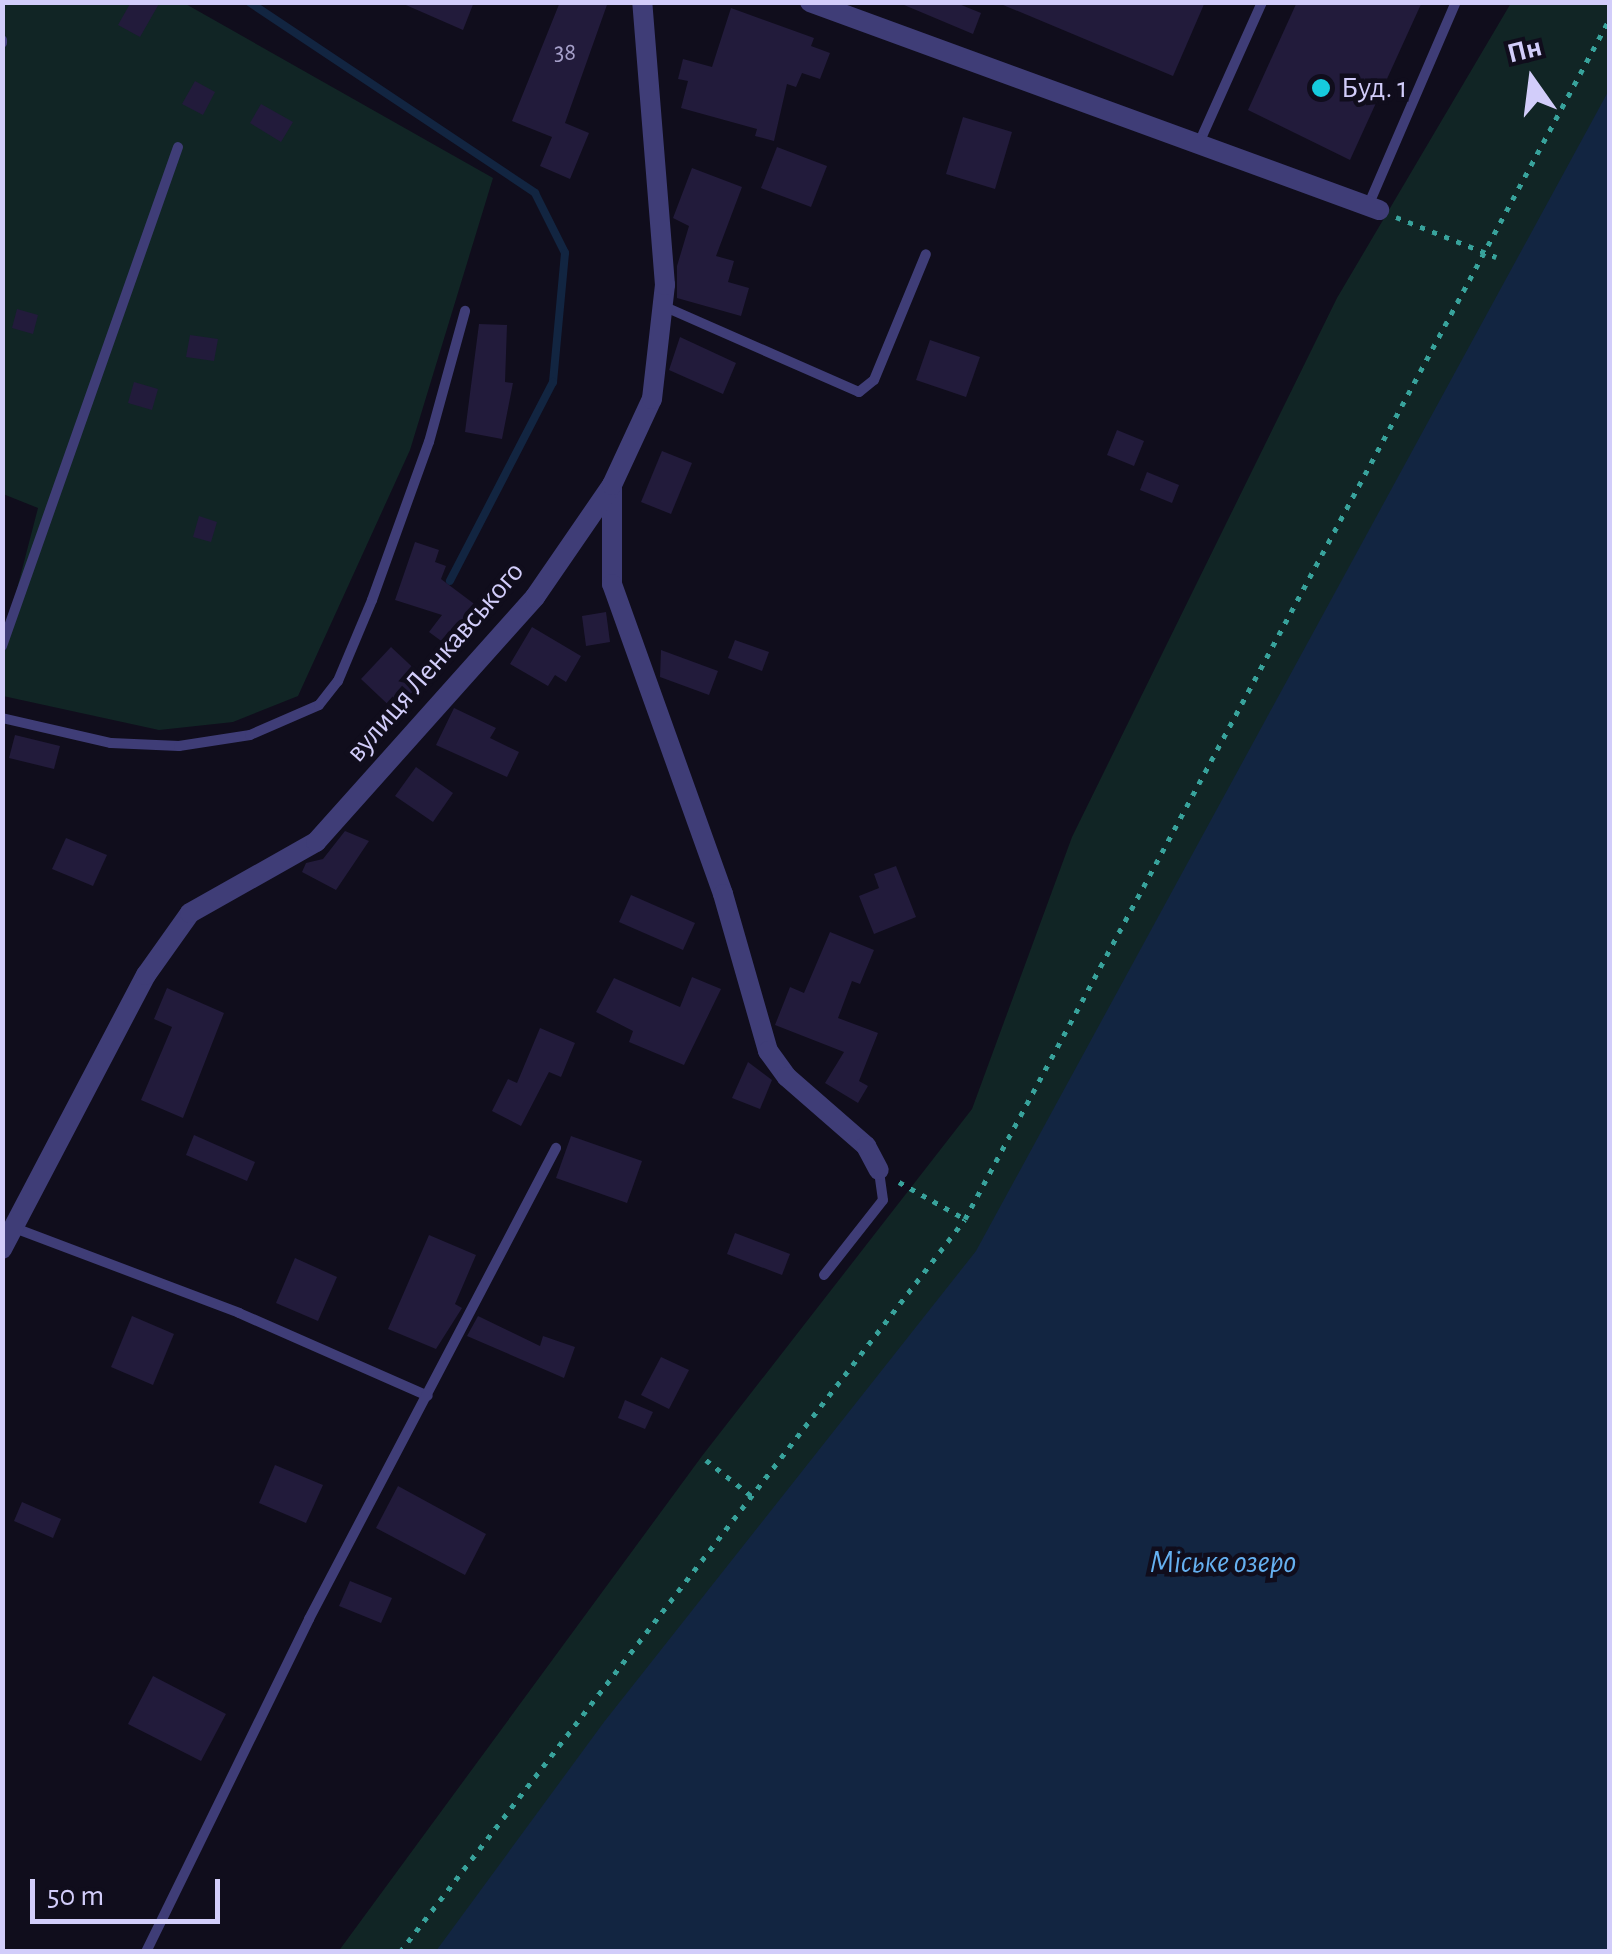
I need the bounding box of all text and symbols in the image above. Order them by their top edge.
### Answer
north arrow [1482,30,1582,130]
text: Пн [1505,33,1545,69]
house number: 38 [554,38,576,68]
place label: Буд. 1 [1341,70,1408,106]
marker: Буд. 1 [1310,77,1332,99]
street label: вулиця Ленкавського [338,554,532,770]
water label: Міське озеро [1150,1543,1296,1581]
scale bar [35,1859,225,1921]
text: 50 m [47,1881,104,1911]

